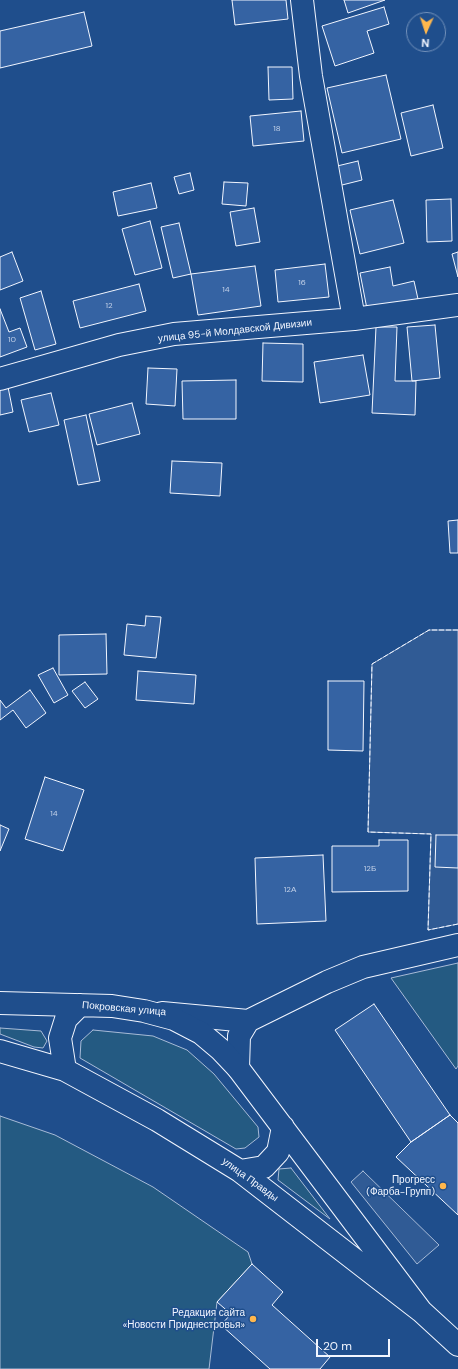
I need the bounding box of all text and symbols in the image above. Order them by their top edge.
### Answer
north arrow [406,12,446,52]
text: N [421,36,430,50]
house number: 18 [273,124,281,134]
house number: 16 [298,278,306,288]
house number: 14 [222,285,230,295]
house number: 12 [105,301,113,311]
street label: улица 95-й Молдавской Дивизии [157,317,313,345]
house number: 10 [8,335,16,345]
house number: 14 [50,809,58,819]
house number: 12Б [364,864,376,874]
house number: 12А [284,885,296,895]
street label: Покровская улица [82,999,166,1019]
street label: улица Правды [219,1156,281,1204]
place label: Прогресс (Фарба-Групп) [366,1174,435,1198]
marker: Прогресс (Фарба-Групп) [438,1181,448,1191]
place label: Редакция сайта «Новости Приднестровья» [123,1307,245,1330]
marker: Редакция сайта «Новости Приднестровья» [248,1314,258,1324]
scale bar [318,1331,392,1357]
text: 20 m [323,1338,352,1354]

